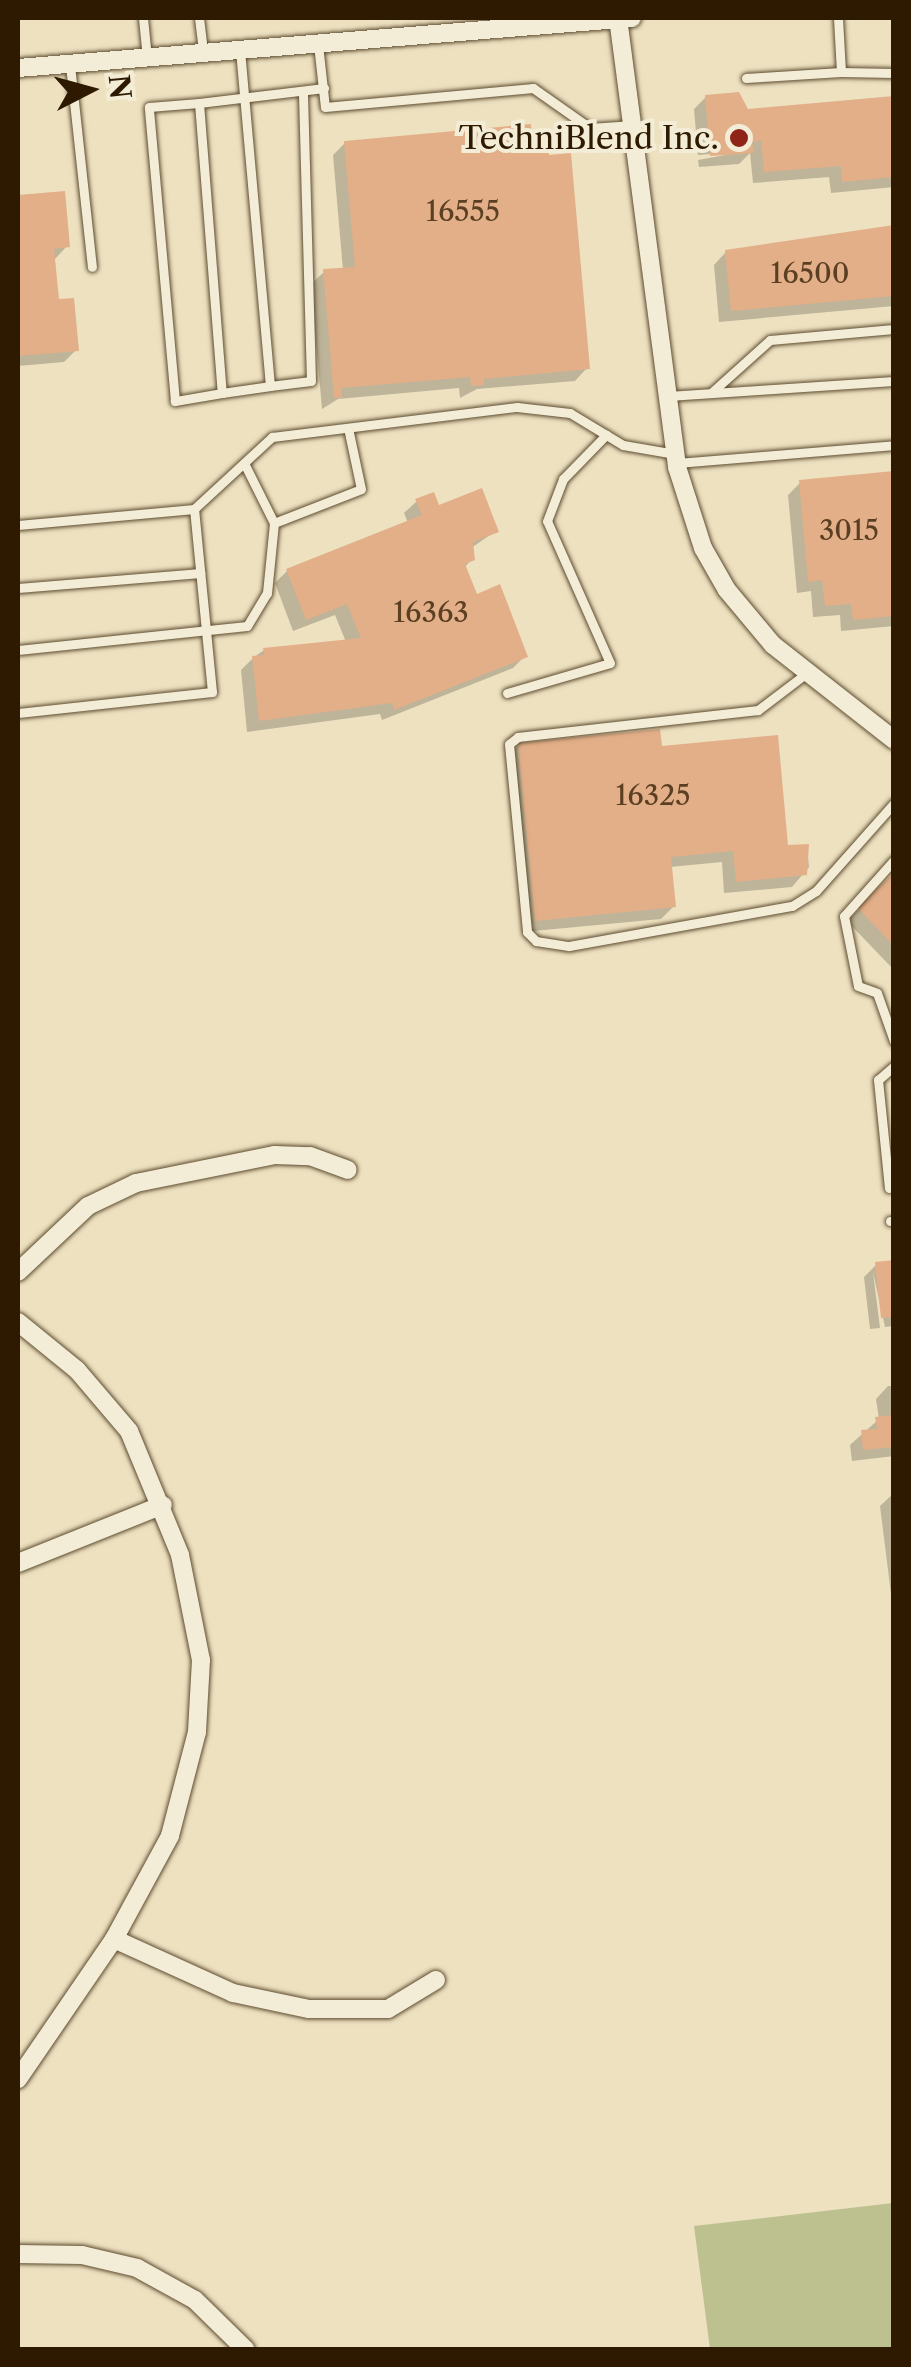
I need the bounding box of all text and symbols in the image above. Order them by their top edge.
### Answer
north arrow [40,40,140,140]
text: N [102,73,138,101]
place label: TechniBlend Inc. [459,119,719,157]
marker: TechniBlend Inc. [728,127,750,149]
house number: 16555 [426,194,500,228]
house number: 16500 [771,256,849,290]
house number: 3015 [819,513,879,547]
house number: 16363 [393,595,469,629]
house number: 16325 [616,778,690,812]

